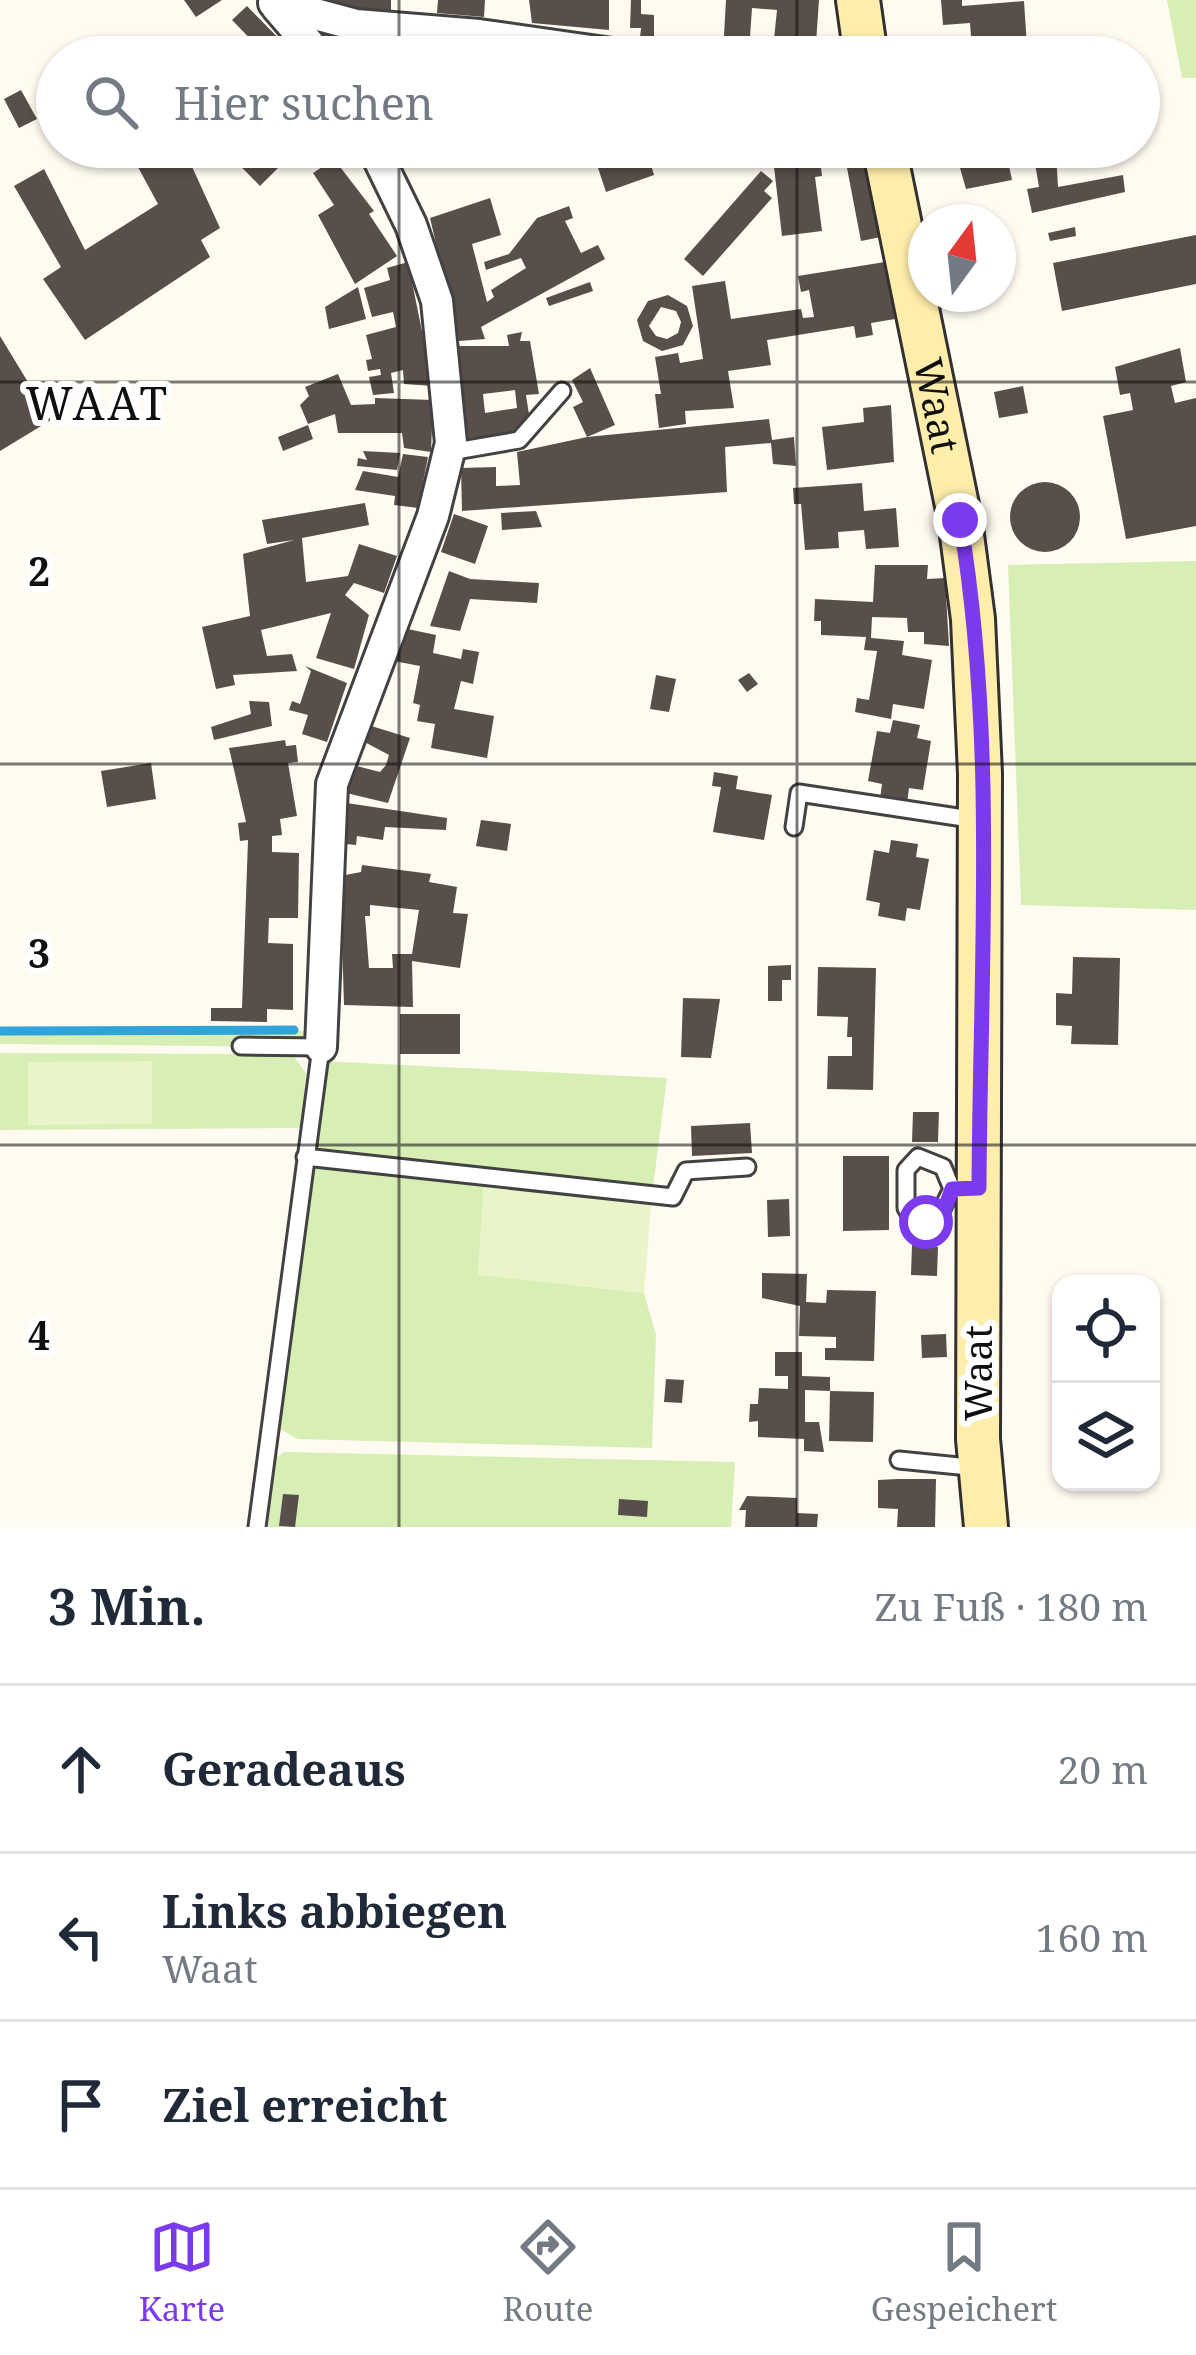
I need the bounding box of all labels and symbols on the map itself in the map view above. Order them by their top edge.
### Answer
north arrow [908,204,1016,312]
street label: Waat [903,353,974,458]
district label: WAAT [26,372,170,433]
route end [933,493,987,547]
text: 2 [28,544,50,597]
text: 3 [28,926,50,979]
route start [899,1195,953,1249]
text: 4 [28,1308,50,1361]
street label: Waat [950,1325,1003,1421]

